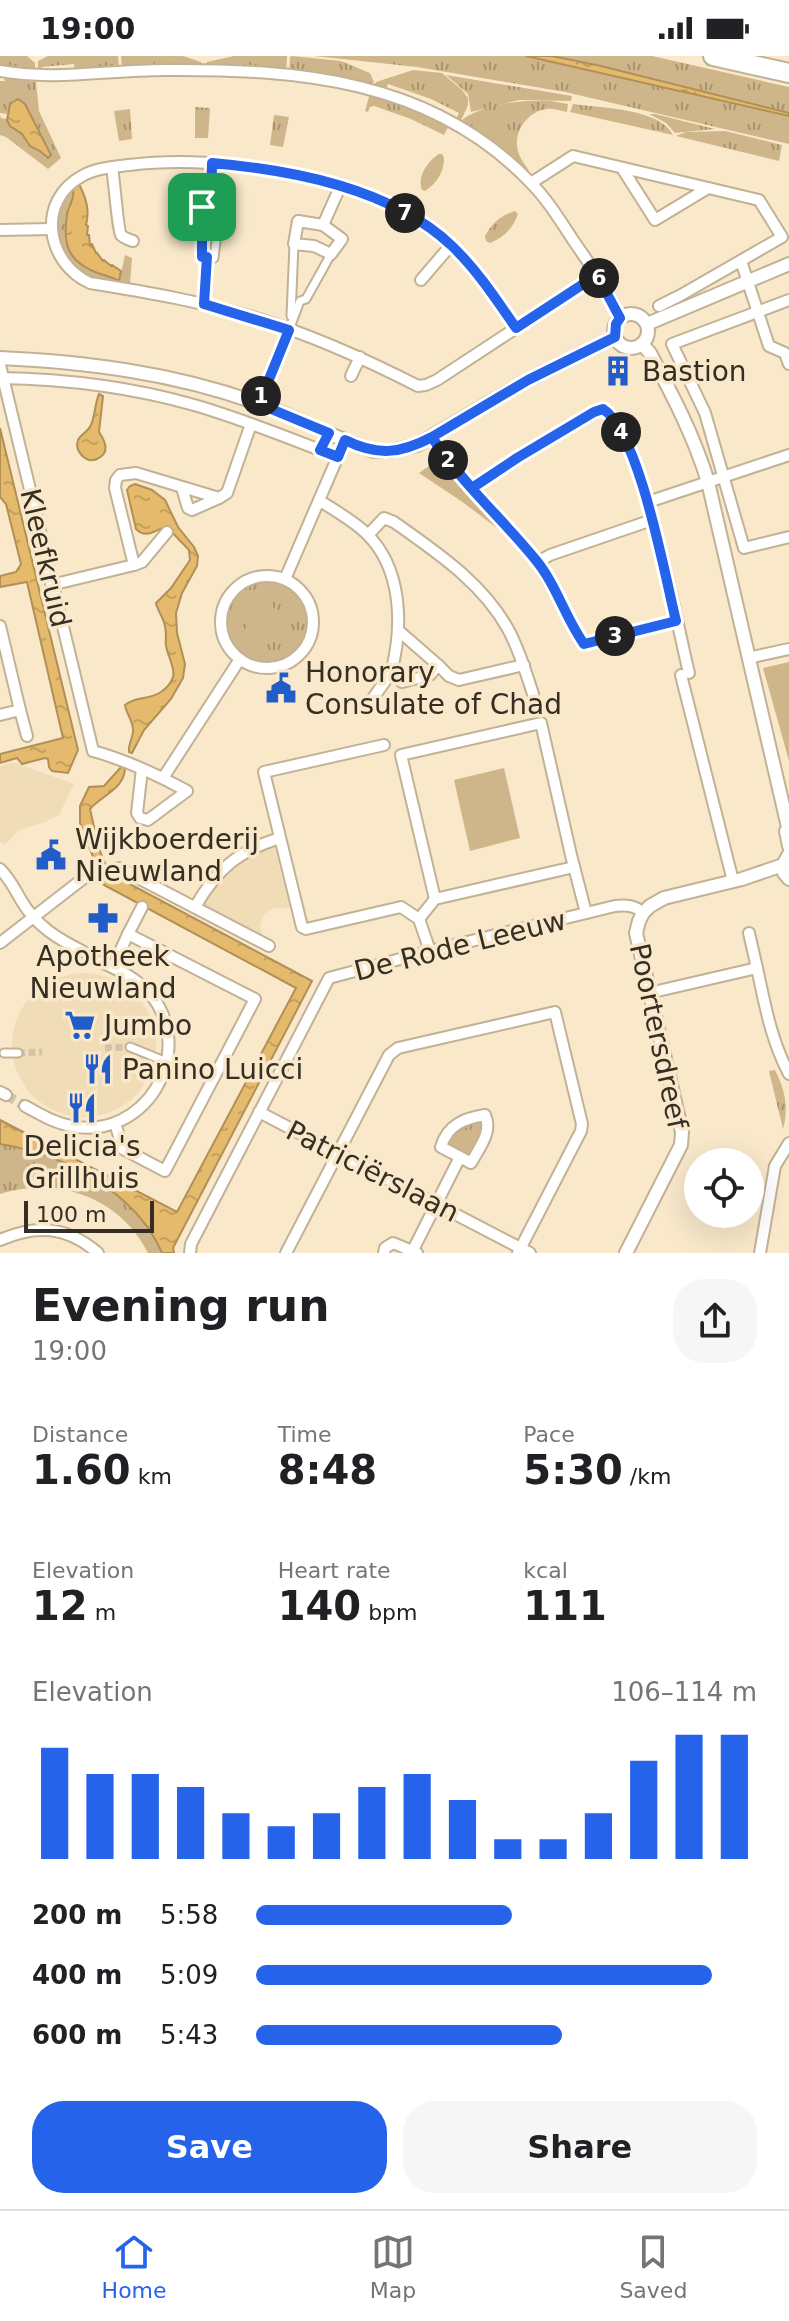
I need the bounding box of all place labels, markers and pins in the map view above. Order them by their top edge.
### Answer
pin [168,173,236,241]
pin: 7 [385,193,425,233]
pin: 6 [579,258,619,298]
building icon: Bastion [601,354,635,388]
place label: Bastion [642,355,747,388]
pin: 1 [241,376,281,416]
pin: 4 [601,412,641,452]
pin: 2 [428,440,468,480]
pin: 3 [595,616,635,656]
place label: Honorary Consulate of Chad [305,656,562,721]
public building icon: Honorary Consulate of Chad [264,671,298,705]
place label: Wijkboerderij Nieuwland [75,823,259,888]
public building icon: Wijkboerderij Nieuwland [34,838,68,872]
pharmacy icon: Apotheek Nieuwland [86,901,120,935]
place label: Apotheek Nieuwland [29,940,177,1005]
supermarket icon: Jumbo [63,1008,97,1042]
place label: Jumbo [102,1009,192,1042]
restaurant icon: Panino Luicci [81,1052,115,1086]
place label: Panino Luicci [122,1053,303,1086]
restaurant icon: Delicia's Grillhuis [65,1091,99,1125]
place label: Delicia's Grillhuis [24,1130,140,1195]

